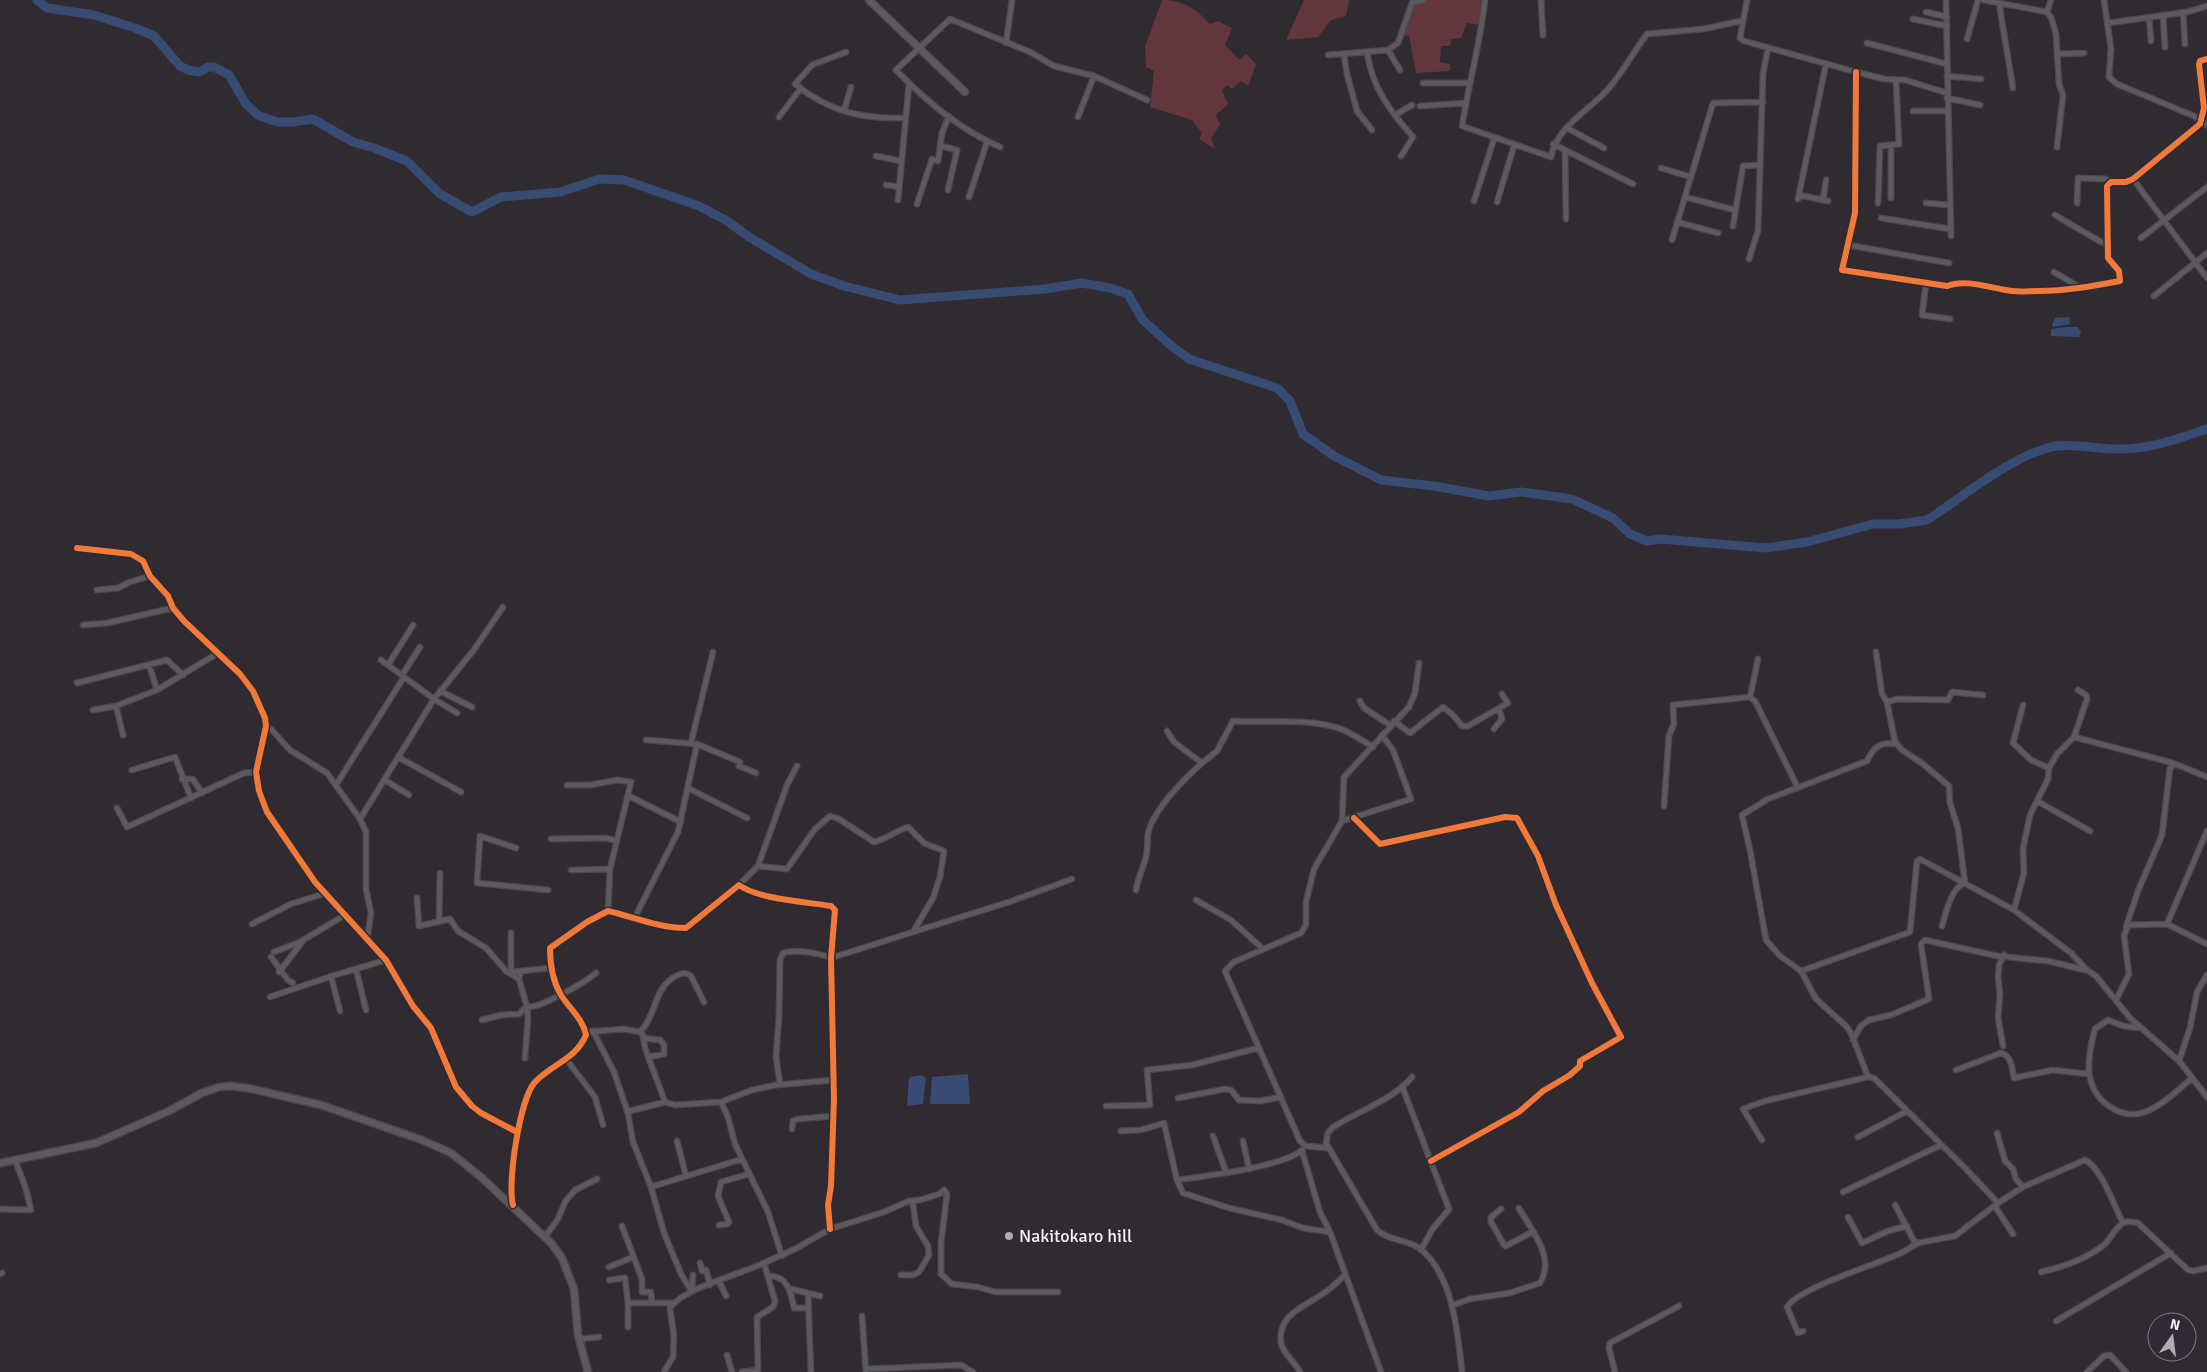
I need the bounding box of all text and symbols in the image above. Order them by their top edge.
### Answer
place label: Nakitokaro hill [1019,1225,1132,1247]
marker: Nakitokaro hill [1003,1230,1015,1242]
north arrow [2147,1312,2197,1362]
text: N [2168,1315,2182,1334]

